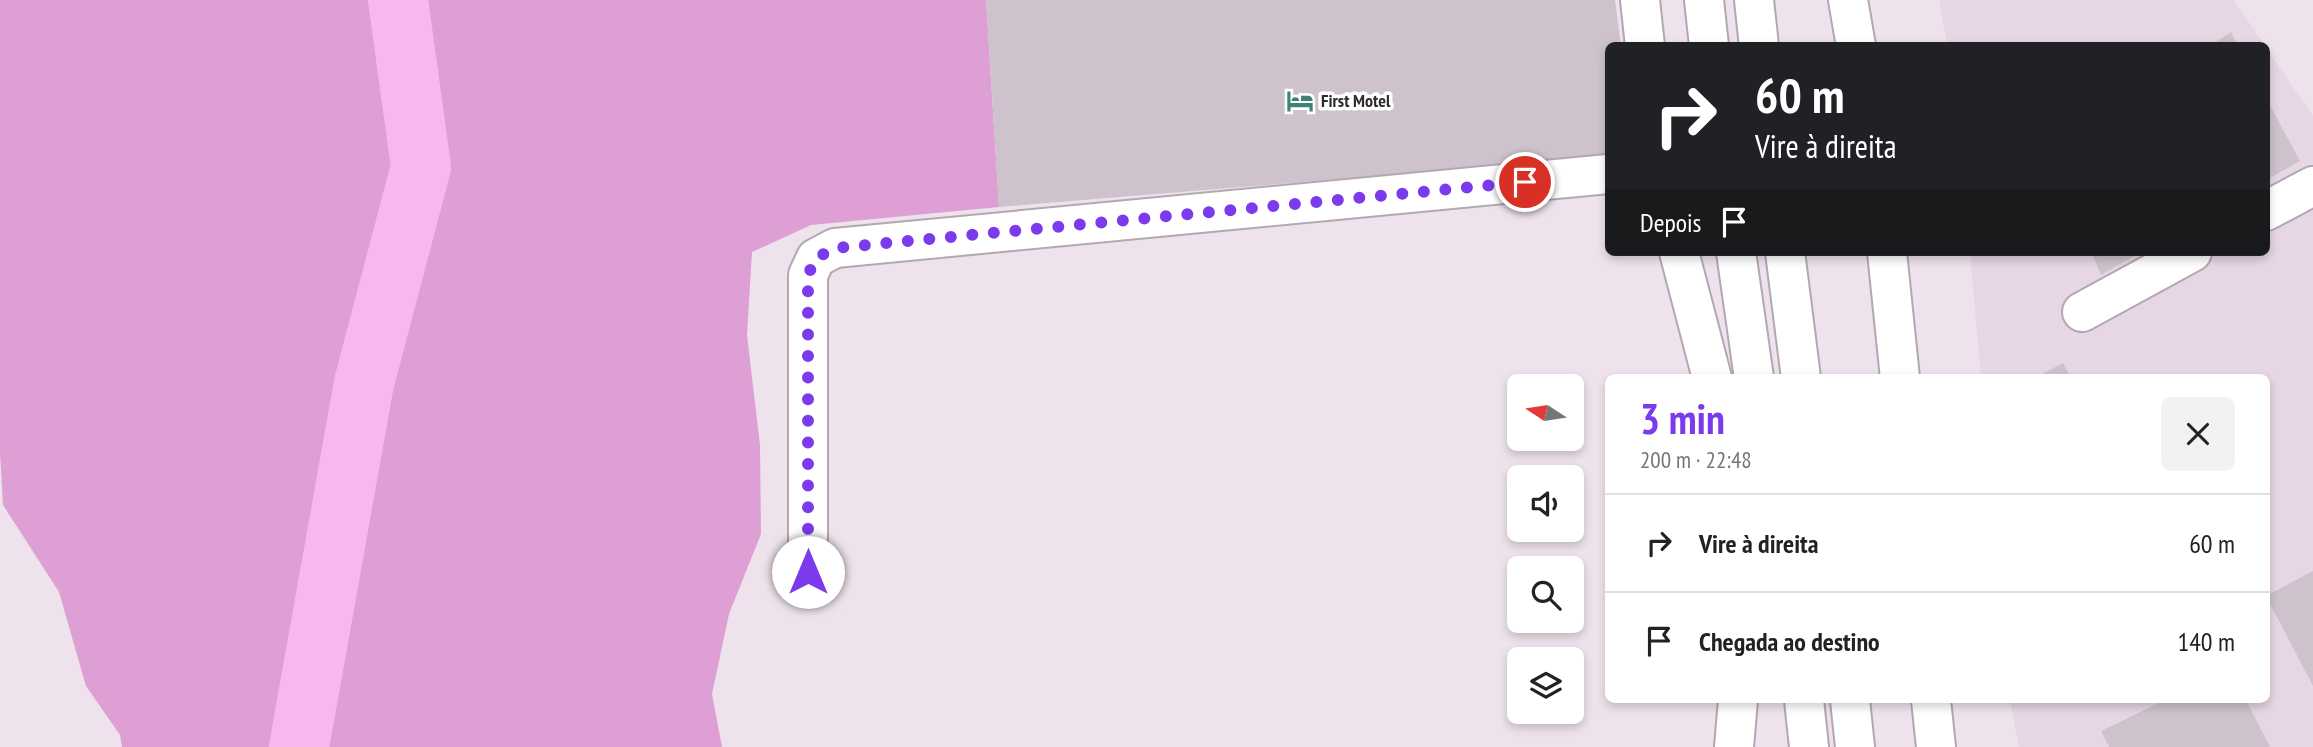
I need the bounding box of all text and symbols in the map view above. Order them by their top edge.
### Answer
text: 60 m [1755,63,1844,127]
icon: right [1640,70,1731,161]
hotel icon: First Motel [1285,86,1315,116]
place label: First Motel [1321,89,1391,112]
text: Vire à direita [1755,125,1896,167]
pin [1495,152,1555,212]
icon: arrive [1506,163,1544,201]
icon: arrive [1715,203,1753,241]
text: Depois [1640,206,1701,239]
north arrow [1507,374,1584,452]
map controls [1507,374,1584,724]
text: 3 min [1640,391,1725,446]
button: close [2161,397,2235,471]
text: 200 m · 22:48 [1640,445,1752,474]
button: sound [1507,465,1584,542]
icon: right [1640,524,1678,562]
text: Vire à direita [1699,527,1818,560]
text: 60 m [2189,527,2235,560]
position arrow [771,535,845,609]
button: search [1507,556,1584,633]
icon: arrive [1640,622,1678,660]
text: Chegada ao destino [1699,625,1880,658]
text: 140 m [2177,625,2235,658]
button: layers [1507,647,1584,724]

